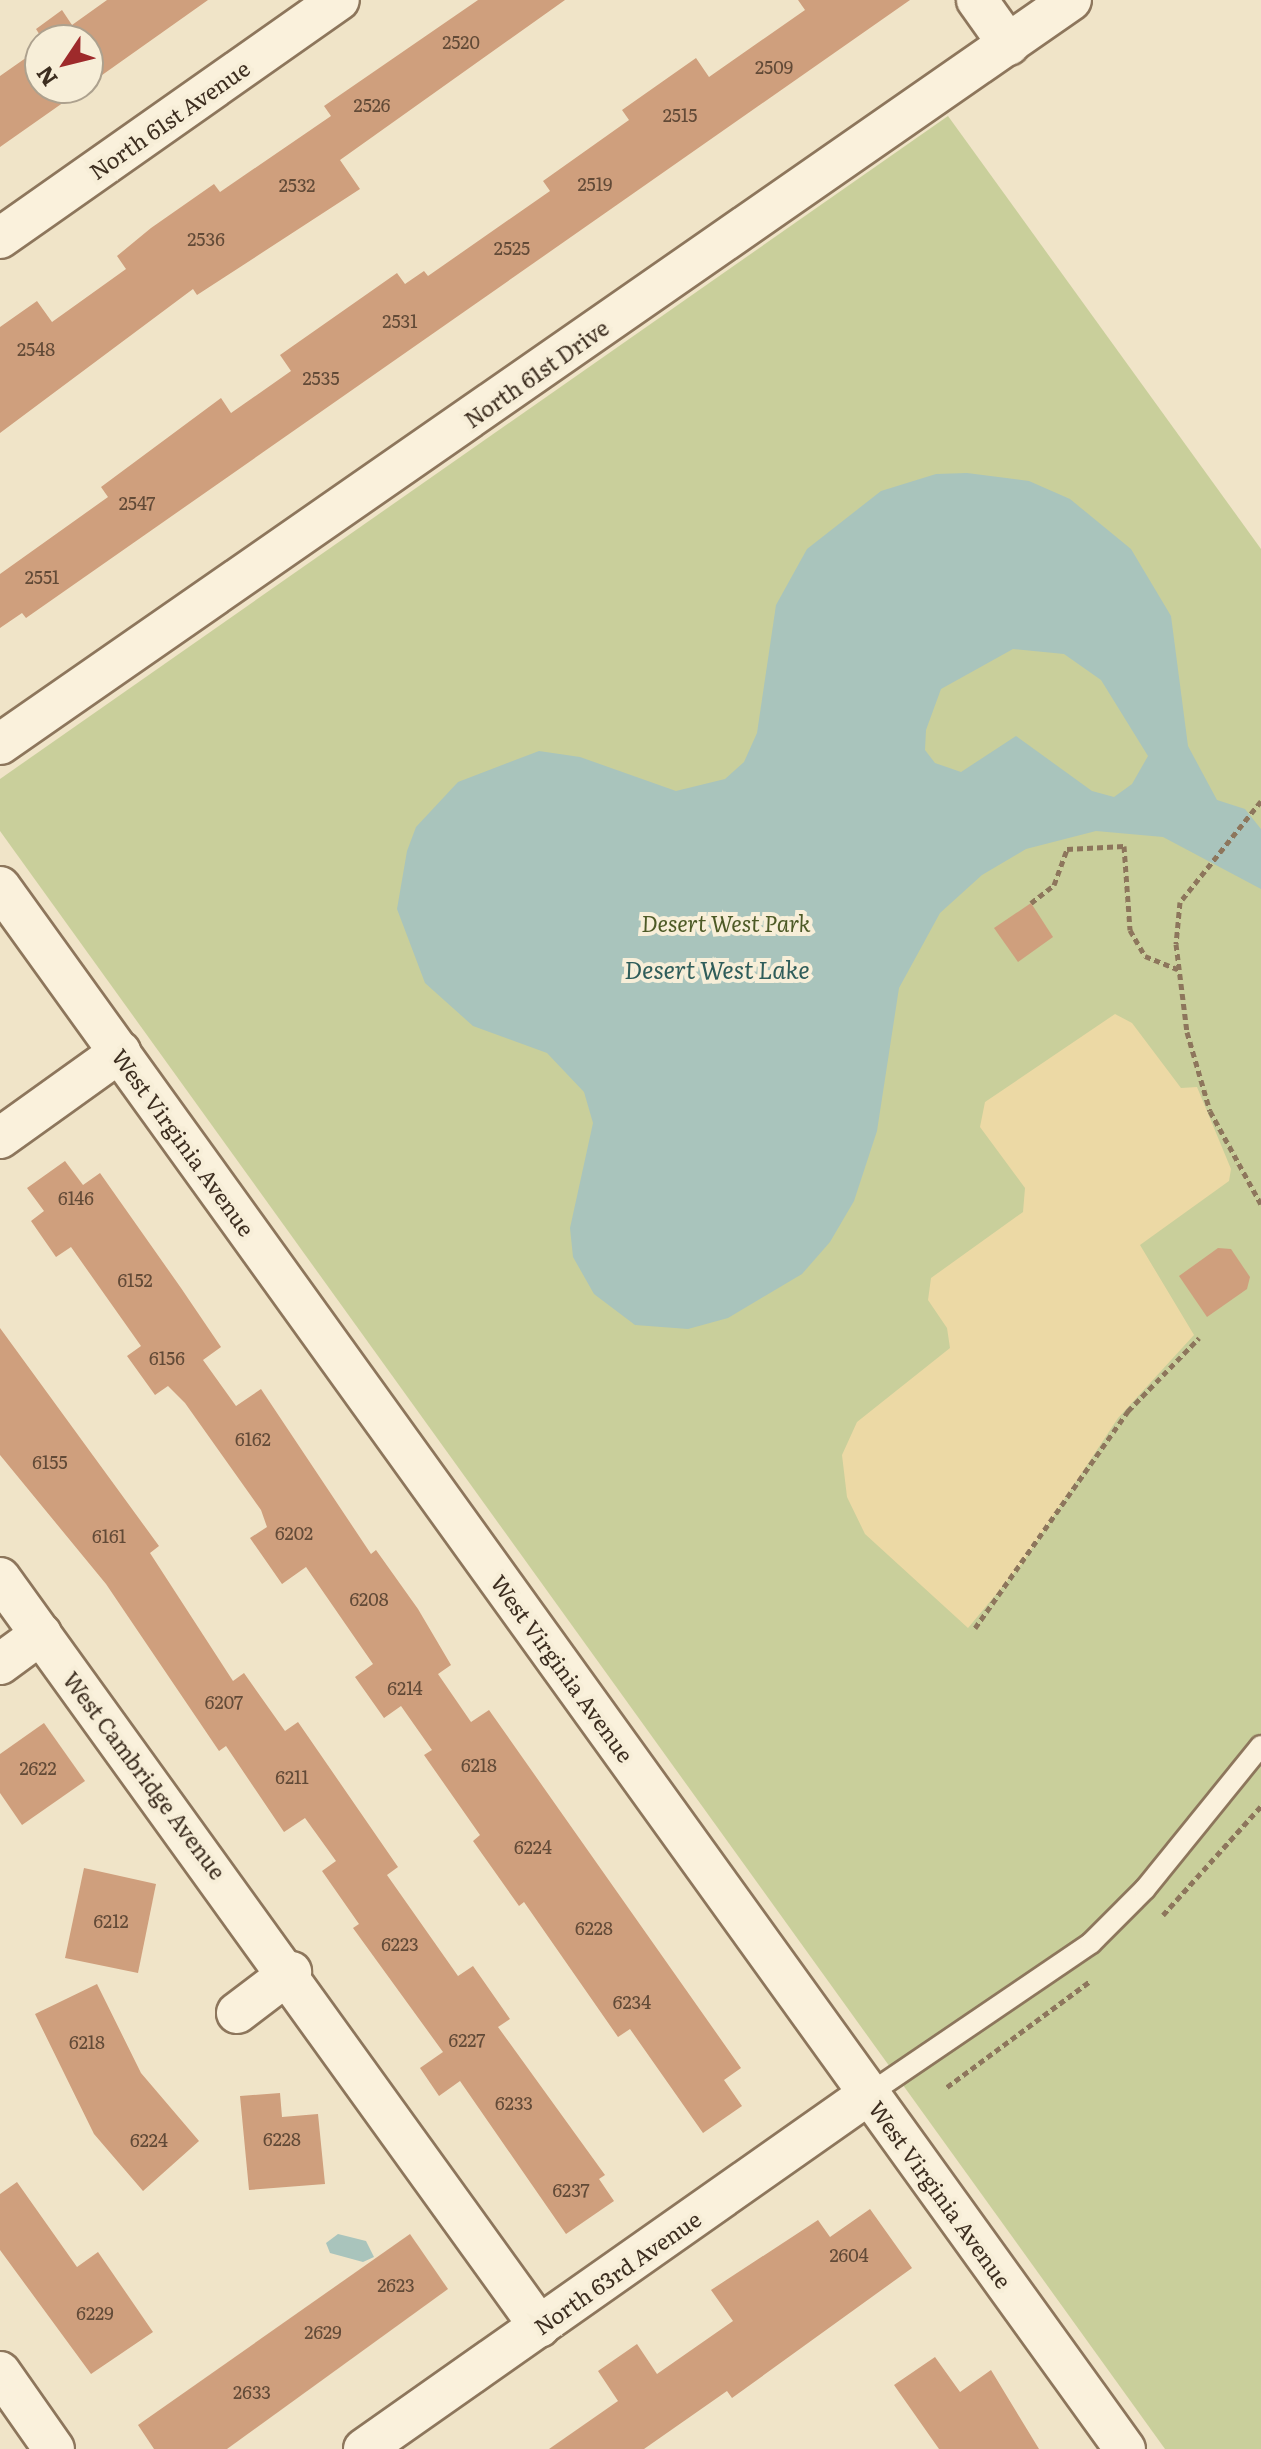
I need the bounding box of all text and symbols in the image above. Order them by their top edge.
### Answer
north arrow [24,24,104,104]
house number: 2520 [442,31,480,53]
street label: North 61st Avenue [84,54,254,184]
house number: 2509 [755,56,793,78]
text: N [27,60,64,94]
house number: 2526 [354,94,390,116]
house number: 2515 [663,104,697,126]
house number: 2519 [577,173,613,195]
house number: 2532 [279,174,315,196]
house number: 2536 [187,228,225,250]
house number: 2525 [494,237,530,259]
house number: 2531 [382,310,418,332]
street label: North 61st Drive [459,313,613,433]
house number: 2548 [17,338,55,360]
house number: 2535 [302,367,340,389]
house number: 2547 [119,492,155,514]
house number: 2551 [25,566,59,588]
park label: Desert West Park [641,910,811,936]
water label: Desert West Lake [624,955,810,983]
street label: West Virginia Avenue [107,1043,261,1241]
house number: 6146 [58,1187,94,1209]
house number: 6152 [117,1269,153,1291]
house number: 6156 [149,1347,185,1369]
house number: 6162 [235,1428,271,1450]
house number: 6155 [32,1451,68,1473]
house number: 6202 [275,1522,313,1544]
house number: 6161 [92,1525,126,1547]
street label: West Virginia Avenue [486,1569,640,1767]
house number: 6208 [349,1588,389,1610]
street label: West Cambridge Avenue [58,1666,232,1884]
house number: 6214 [387,1677,423,1699]
house number: 6207 [205,1691,243,1713]
house number: 6218 [461,1754,497,1776]
house number: 2622 [19,1757,57,1779]
house number: 6211 [275,1766,309,1788]
house number: 6224 [514,1836,552,1858]
house number: 6212 [93,1910,129,1932]
house number: 6228 [575,1917,613,1939]
house number: 6223 [381,1933,419,1955]
house number: 6234 [613,1991,651,2013]
house number: 6227 [449,2029,485,2051]
house number: 6218 [69,2031,105,2053]
house number: 6233 [495,2092,533,2114]
street label: West Virginia Avenue [864,2095,1018,2293]
house number: 6228 [263,2128,301,2150]
house number: 6224 [130,2129,168,2151]
house number: 6237 [552,2179,590,2201]
street label: North 63rd Avenue [529,2205,705,2339]
house number: 2604 [829,2244,869,2266]
house number: 2623 [377,2274,415,2296]
house number: 6229 [76,2302,114,2324]
house number: 2629 [304,2321,342,2343]
house number: 2633 [233,2381,271,2403]

